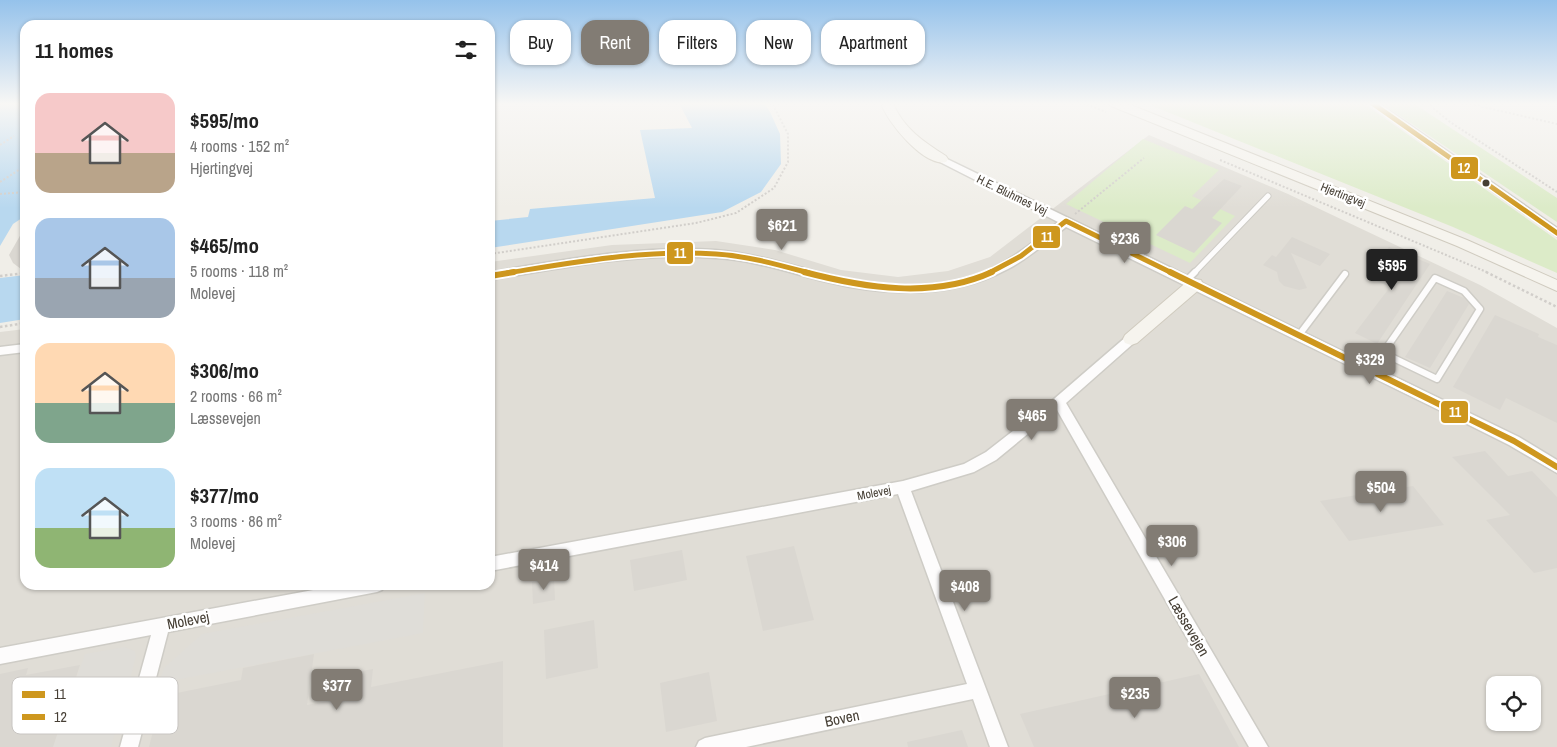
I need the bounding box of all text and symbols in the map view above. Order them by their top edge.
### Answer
chip: Buy [510,20,571,65]
chip: Rent [581,20,649,65]
chip: Filters [659,20,736,65]
chip: New [746,20,811,65]
chip: Apartment [821,20,925,65]
text: 11 homes [35,36,114,65]
icon: filters [452,36,480,64]
text: $595/mo [190,106,259,135]
icon: home [75,113,135,173]
text: 4 rooms · 152 m² [190,135,289,157]
line badge: 12 [1450,156,1479,180]
text: Hjertingvej [190,157,253,179]
text: 12 [1458,159,1470,177]
street label: H.E. Bluhmes Vej [974,171,1050,219]
unlabelled marker [1481,178,1491,188]
street label: Hjertingvej [1318,179,1368,211]
pin: $621 [752,208,812,251]
text: $621 [767,214,797,236]
pin: $236 [1095,222,1155,264]
line badge: 11 [1032,225,1061,249]
text: $236 [1110,227,1140,249]
text: 11 [1041,228,1054,246]
text: $465/mo [190,231,259,260]
icon: home [75,238,135,298]
line badge: 11 [666,241,694,265]
text: 11 [674,244,687,262]
pin: $595 [1362,248,1422,291]
text: $595 [1377,254,1407,276]
text: 5 rooms · 118 m² [190,260,288,282]
text: Molevej [190,282,235,304]
pin: $329 [1340,342,1400,385]
text: $329 [1355,348,1385,370]
text: $306/mo [190,356,259,385]
icon: home [75,363,135,423]
text: 2 rooms · 66 m² [190,385,282,407]
pin: $465 [1002,398,1062,441]
line badge: 11 [1440,400,1469,424]
text: 11 [1449,403,1462,421]
text: $465 [1017,404,1047,426]
text: Læssevejen [190,407,261,429]
pin: $504 [1351,470,1411,513]
text: $504 [1366,476,1396,498]
text: $377/mo [190,481,259,510]
street label: Molevej [856,482,892,504]
icon: home [75,488,135,548]
text: 3 rooms · 86 m² [190,510,282,532]
pin: $306 [1142,524,1202,567]
text: $306 [1157,530,1187,552]
text: Molevej [190,532,235,554]
pin: $414 [514,548,574,591]
text: $414 [529,554,559,576]
pin: $408 [935,570,995,612]
text: $408 [950,575,980,597]
street label: Læssevejen [1163,592,1215,660]
street label: Molevej [165,606,211,634]
pin: $377 [307,668,367,711]
text: $377 [322,674,352,696]
pin: $235 [1105,676,1165,719]
map controls [1486,676,1541,731]
button: locate [1486,676,1541,731]
legend [12,677,178,734]
text: $235 [1120,682,1150,704]
text: 11 [54,685,67,703]
street label: Boven [823,704,861,732]
text: 12 [54,708,67,726]

